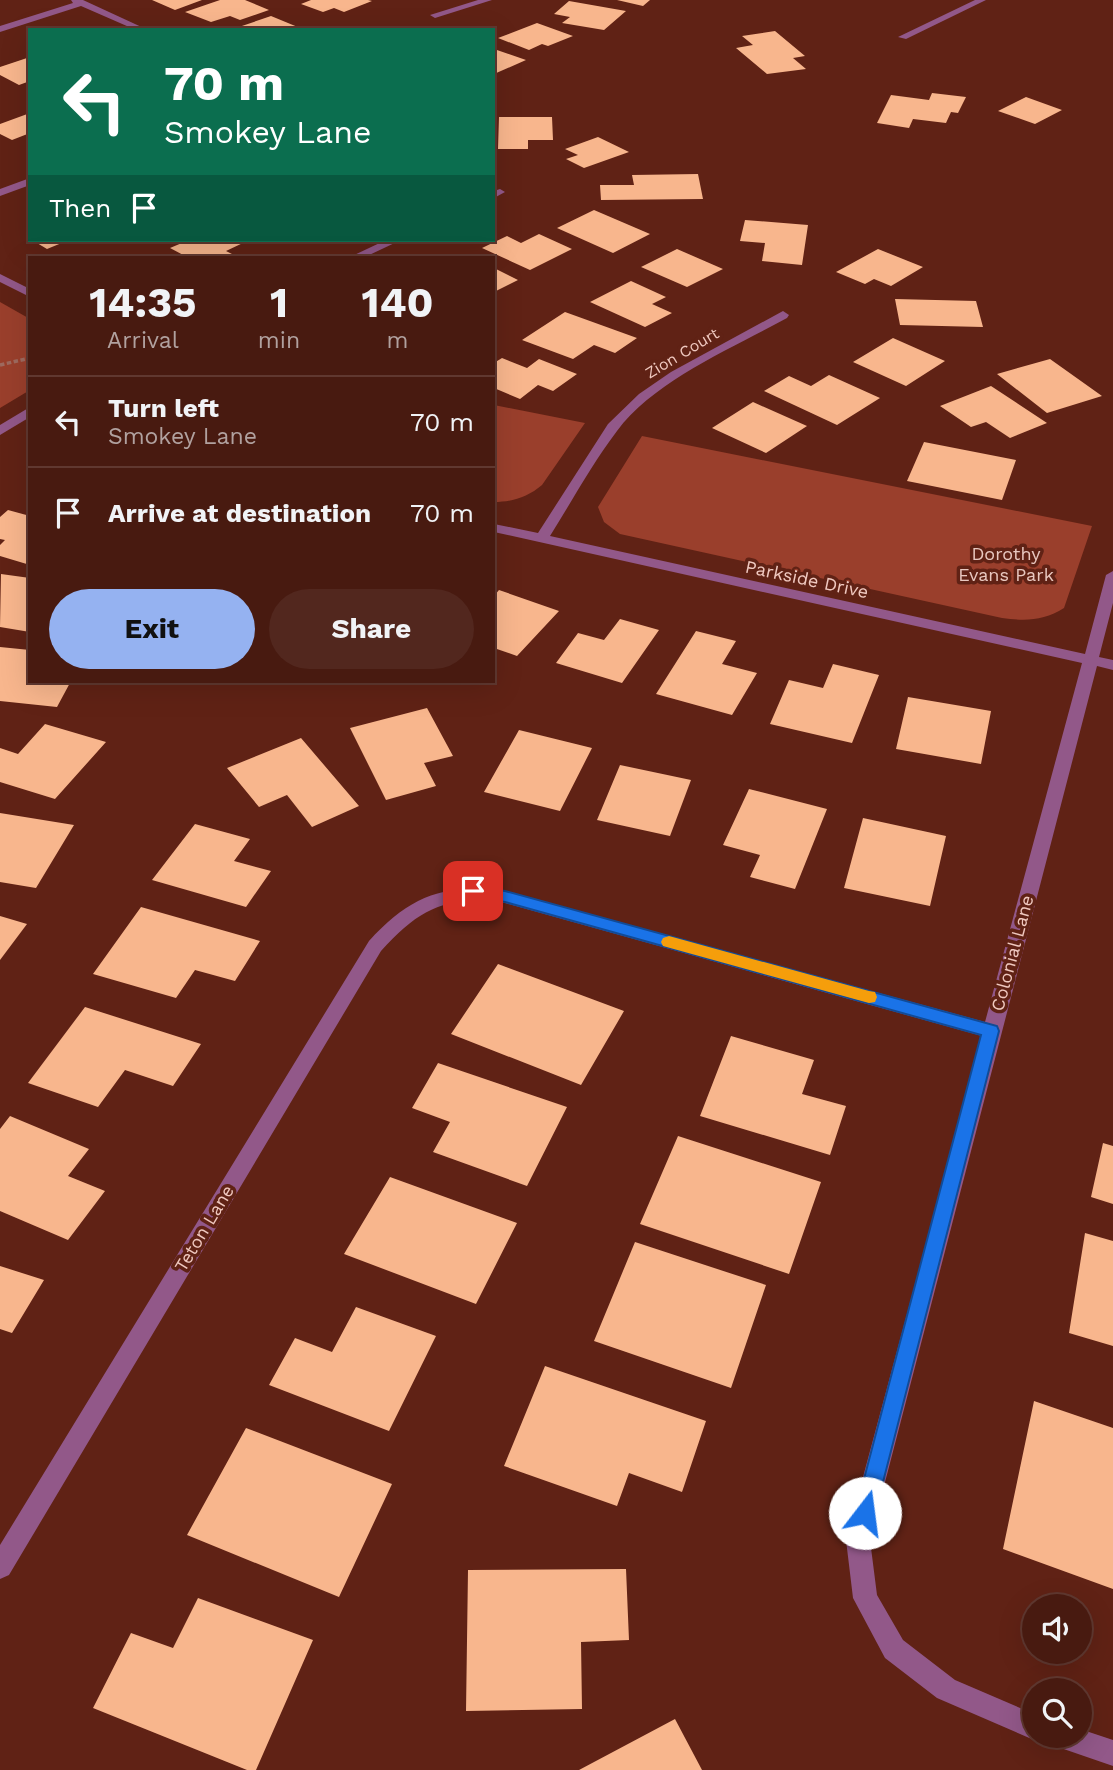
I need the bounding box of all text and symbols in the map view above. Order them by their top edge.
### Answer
text: 70 m [164,54,284,112]
icon: left [49,56,140,147]
text: Smokey Lane [164,113,371,151]
icon: arrive [125,189,163,227]
text: Then [49,193,111,223]
text: 14:35 [89,278,197,327]
text: 1 [270,278,288,327]
text: 140 [361,278,434,327]
street label: Zion Court [642,323,723,382]
text: Arrival [107,327,179,354]
text: min [258,327,300,354]
text: m [387,327,409,354]
text: Turn left [108,393,219,423]
icon: left [49,403,87,441]
text: 70 m [410,407,474,437]
text: Smokey Lane [108,423,257,450]
icon: arrive [49,494,87,532]
text: Arrive at destination [108,498,371,528]
text: 70 m [410,498,474,528]
park label: Dorothy Evans Park [958,543,1054,585]
street label: Parkside Drive [743,556,871,602]
button: Exit [49,589,255,669]
button: Share [269,589,474,669]
pin [443,861,503,921]
icon: arrive [454,872,492,910]
street label: Colonial Lane [986,893,1038,1013]
street label: Teton Lane [170,1181,238,1275]
position arrow [828,1476,902,1550]
map controls [1022,1594,1092,1748]
button: sound [1022,1594,1092,1664]
button: search [1022,1678,1092,1748]

